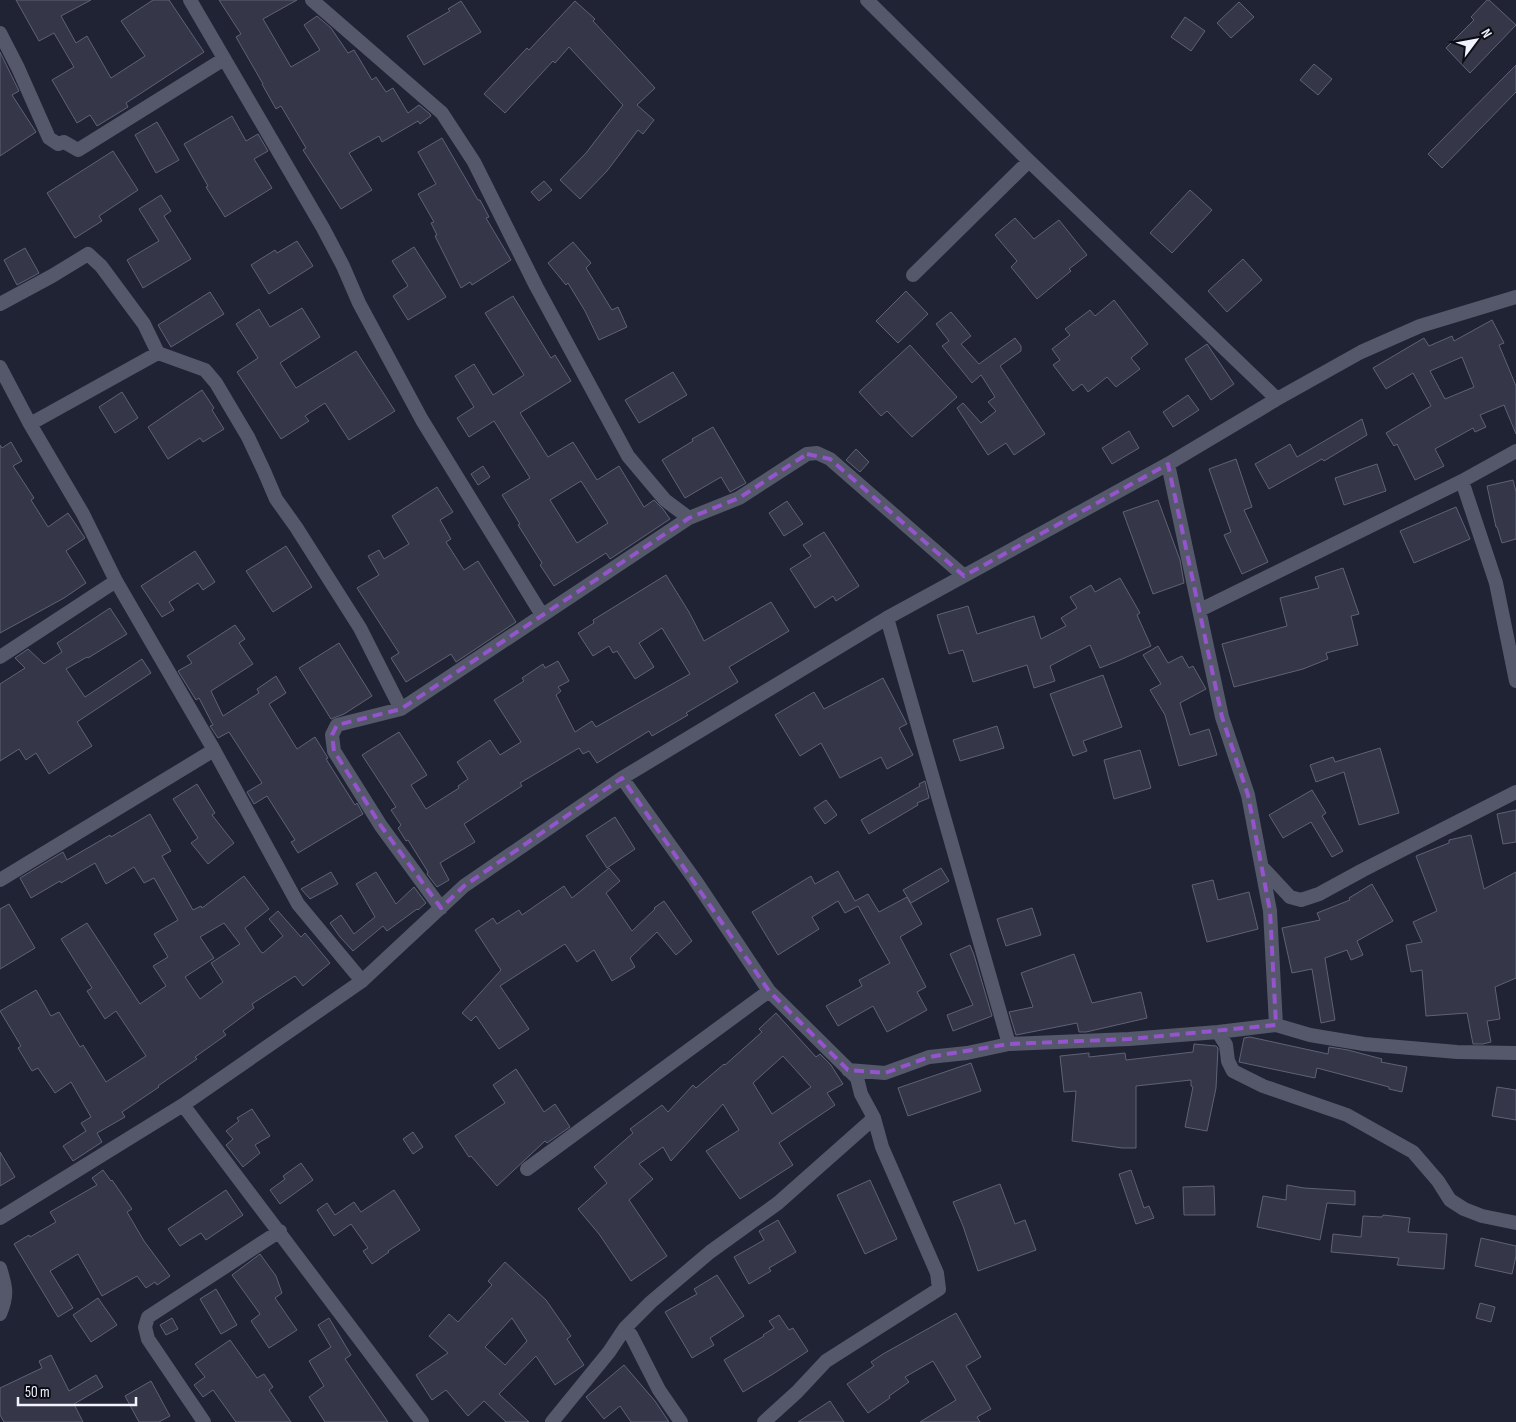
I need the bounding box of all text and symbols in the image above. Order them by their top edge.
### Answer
north arrow [1451,15,1501,65]
text: N [1477,26,1496,41]
scale bar [18,1374,135,1406]
text: 50 m [25,1383,50,1402]

